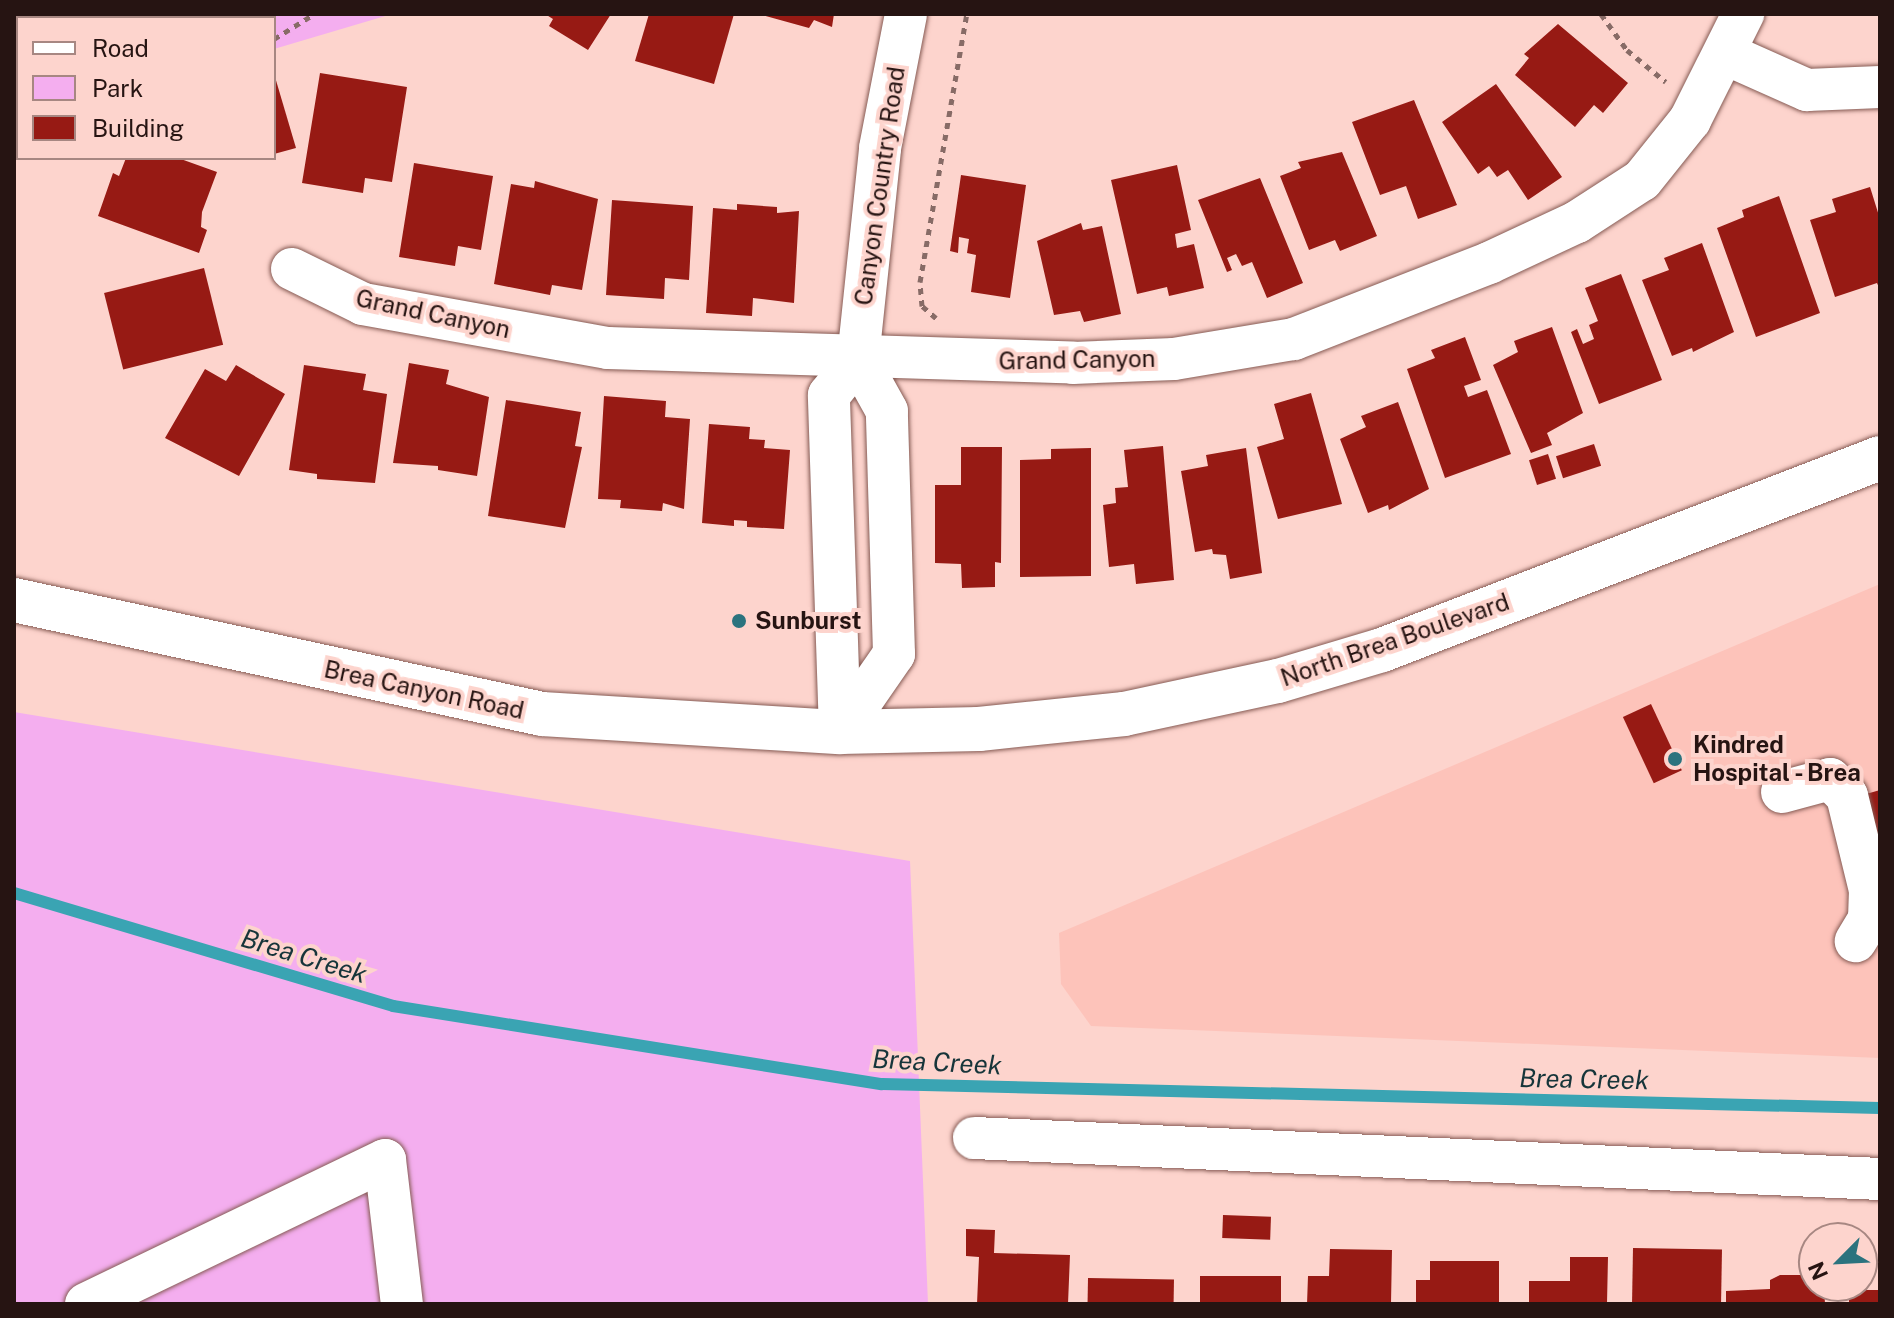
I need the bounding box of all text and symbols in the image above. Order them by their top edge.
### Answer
legend [16,16,276,160]
text: Road [92,34,149,62]
street label: Canyon Country Road [849,65,911,307]
text: Park [92,74,143,102]
text: Building [92,114,184,142]
street label: Grand Canyon [353,284,513,344]
street label: Grand Canyon [998,344,1156,376]
street label: North Brea Boulevard [1277,587,1513,693]
place label: Sunburst [755,607,861,635]
marker: Sunburst [730,612,748,630]
street label: Brea Canyon Road [321,655,527,725]
place label: Kindred Hospital - Brea [1693,731,1864,787]
marker: Kindred Hospital - Brea [1664,748,1686,770]
water label: Brea Creek [237,922,371,990]
water label: Brea Creek [871,1043,1003,1081]
water label: Brea Creek [1519,1062,1649,1096]
north arrow [1798,1222,1878,1302]
text: N [1803,1258,1833,1284]

